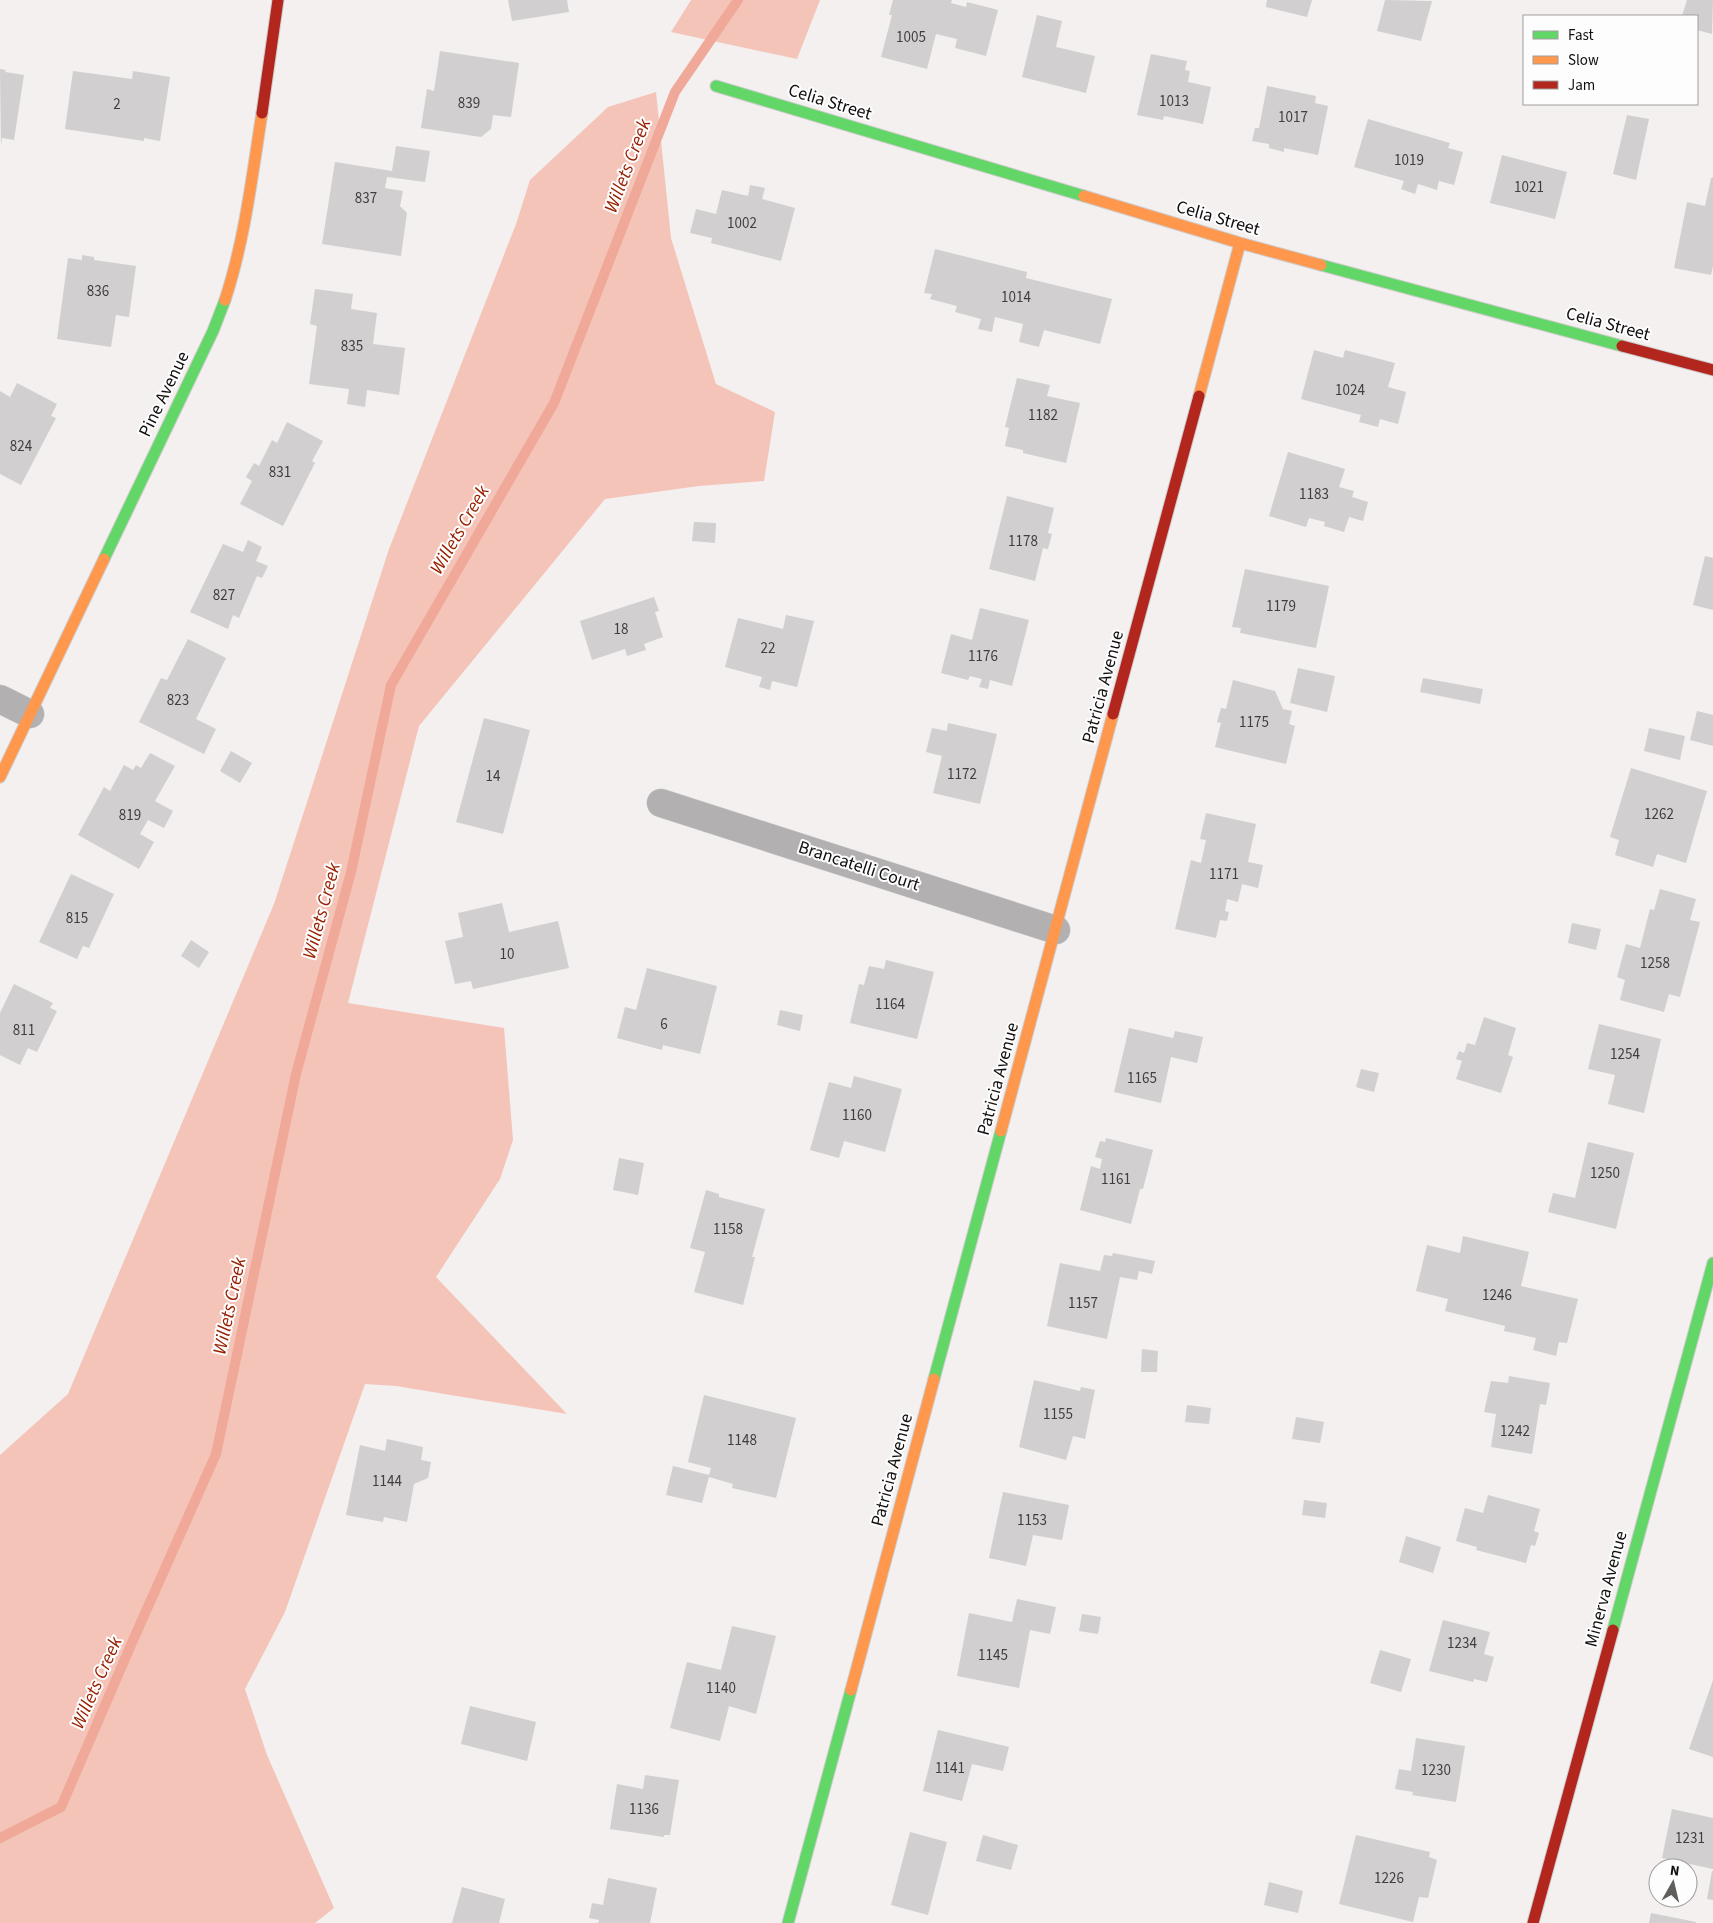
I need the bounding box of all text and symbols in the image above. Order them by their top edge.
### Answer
legend [1523,15,1698,105]
text: Fast [1568,25,1594,46]
house number: 1005 [896,27,926,48]
text: Slow [1568,50,1599,71]
text: Jam [1568,75,1595,96]
street label: Celia Street [785,77,875,127]
house number: 1013 [1159,91,1189,112]
house number: 839 [458,93,480,114]
house number: 2 [113,94,121,115]
house number: 1017 [1278,107,1308,128]
water label: Willets Creek [598,114,659,217]
house number: 1019 [1394,150,1424,171]
house number: 1021 [1514,177,1544,198]
house number: 837 [355,188,377,209]
street label: Celia Street [1173,194,1263,242]
house number: 1002 [727,213,757,234]
house number: 836 [87,281,109,302]
house number: 1014 [1001,287,1031,308]
street label: Celia Street [1563,301,1653,347]
house number: 835 [341,336,363,357]
street label: Pine Avenue [132,347,196,441]
house number: 1024 [1335,380,1365,401]
house number: 1182 [1028,405,1058,426]
house number: 824 [10,436,33,457]
house number: 831 [269,462,291,483]
water label: Willets Creek [424,480,497,580]
house number: 1183 [1299,484,1329,505]
house number: 1178 [1008,531,1038,552]
house number: 827 [213,585,235,606]
house number: 1179 [1266,596,1296,617]
house number: 18 [614,619,628,640]
street label: Patricia Avenue [1076,628,1130,746]
house number: 22 [761,638,775,659]
house number: 1176 [968,646,998,667]
house number: 823 [167,690,189,711]
house number: 1175 [1239,712,1269,733]
house number: 1172 [947,764,977,785]
house number: 14 [486,766,501,787]
house number: 1262 [1644,804,1674,825]
house number: 819 [119,805,141,826]
street label: Brancatelli Court [795,835,923,897]
water label: Willets Creek [296,859,348,962]
house number: 1171 [1209,864,1239,885]
house number: 815 [66,908,88,929]
house number: 10 [500,944,514,965]
house number: 1258 [1640,953,1670,974]
house number: 1164 [875,994,905,1015]
house number: 6 [660,1014,668,1035]
house number: 811 [13,1020,35,1041]
street label: Patricia Avenue [971,1020,1025,1138]
house number: 1254 [1610,1044,1640,1065]
house number: 1165 [1127,1068,1157,1089]
house number: 1160 [842,1105,872,1126]
house number: 1250 [1590,1163,1620,1184]
house number: 1161 [1101,1169,1131,1190]
house number: 1158 [713,1219,743,1240]
water label: Willets Creek [207,1254,254,1357]
house number: 1246 [1482,1285,1512,1306]
house number: 1157 [1068,1293,1098,1314]
house number: 1155 [1043,1404,1073,1425]
street label: Patricia Avenue [865,1411,919,1529]
house number: 1242 [1500,1421,1530,1442]
house number: 1148 [727,1430,757,1451]
house number: 1144 [372,1471,402,1492]
house number: 1153 [1017,1510,1047,1531]
street label: Minerva Avenue [1579,1528,1634,1650]
water label: Willets Creek [65,1632,130,1734]
house number: 1234 [1447,1633,1477,1654]
house number: 1145 [978,1645,1008,1666]
house number: 1140 [706,1678,736,1699]
house number: 1141 [935,1758,965,1779]
house number: 1230 [1421,1760,1451,1781]
house number: 1136 [629,1799,659,1820]
house number: 1231 [1675,1828,1705,1849]
north arrow [1648,1858,1698,1908]
text: N [1669,1861,1681,1882]
house number: 1226 [1374,1868,1404,1889]

